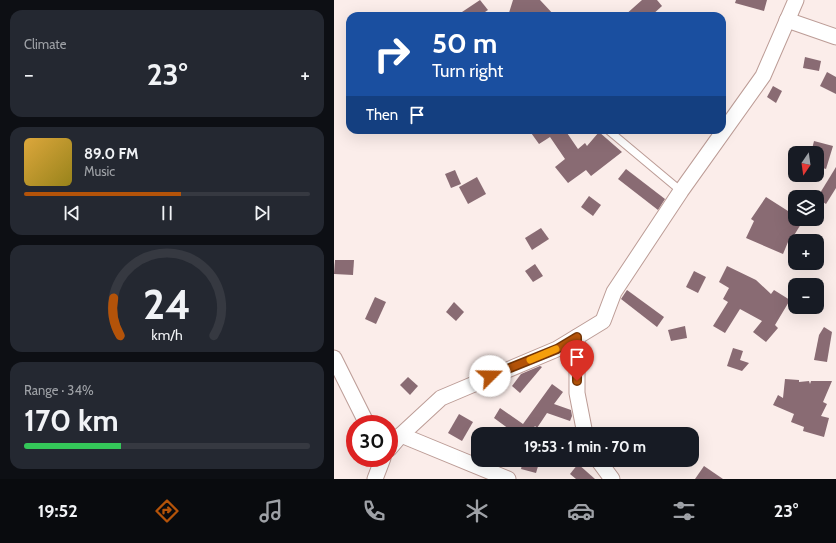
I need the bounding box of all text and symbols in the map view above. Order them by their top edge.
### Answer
text: 50 m [432,26,497,60]
icon: right [366,28,418,80]
text: Climate [24,36,66,52]
text: 23° [147,56,187,93]
text: Turn right [432,60,503,82]
text: − [24,61,34,88]
text: + [300,61,310,88]
icon: arrive [406,104,428,126]
text: Then [366,106,398,124]
text: 89.0 FM [84,145,139,163]
north arrow [788,146,824,182]
map controls [788,146,824,314]
text: Music [84,163,115,179]
button: layers [788,190,824,226]
icon: previous [61,202,83,224]
icon: pause [156,202,178,224]
icon: next [251,202,273,224]
button: + [788,234,824,270]
button: − [788,278,824,314]
text: 24 [143,279,191,329]
text: km/h [151,326,183,344]
pin [560,340,594,381]
icon: arrive [566,346,588,368]
position arrow [469,355,511,397]
text: Range · 34% [24,382,94,398]
text: 170 km [24,402,119,439]
speed limit sign: 30 [346,415,398,467]
text: 19:53 · 1 min · 70 m [524,438,646,456]
icon: directions [153,497,181,525]
icon: music [257,497,285,525]
icon: phone [360,497,388,525]
icon: climate [463,497,491,525]
icon: car [567,497,595,525]
icon: filters [670,497,698,525]
text: 19:52 [38,500,78,522]
text: 23° [774,500,798,522]

